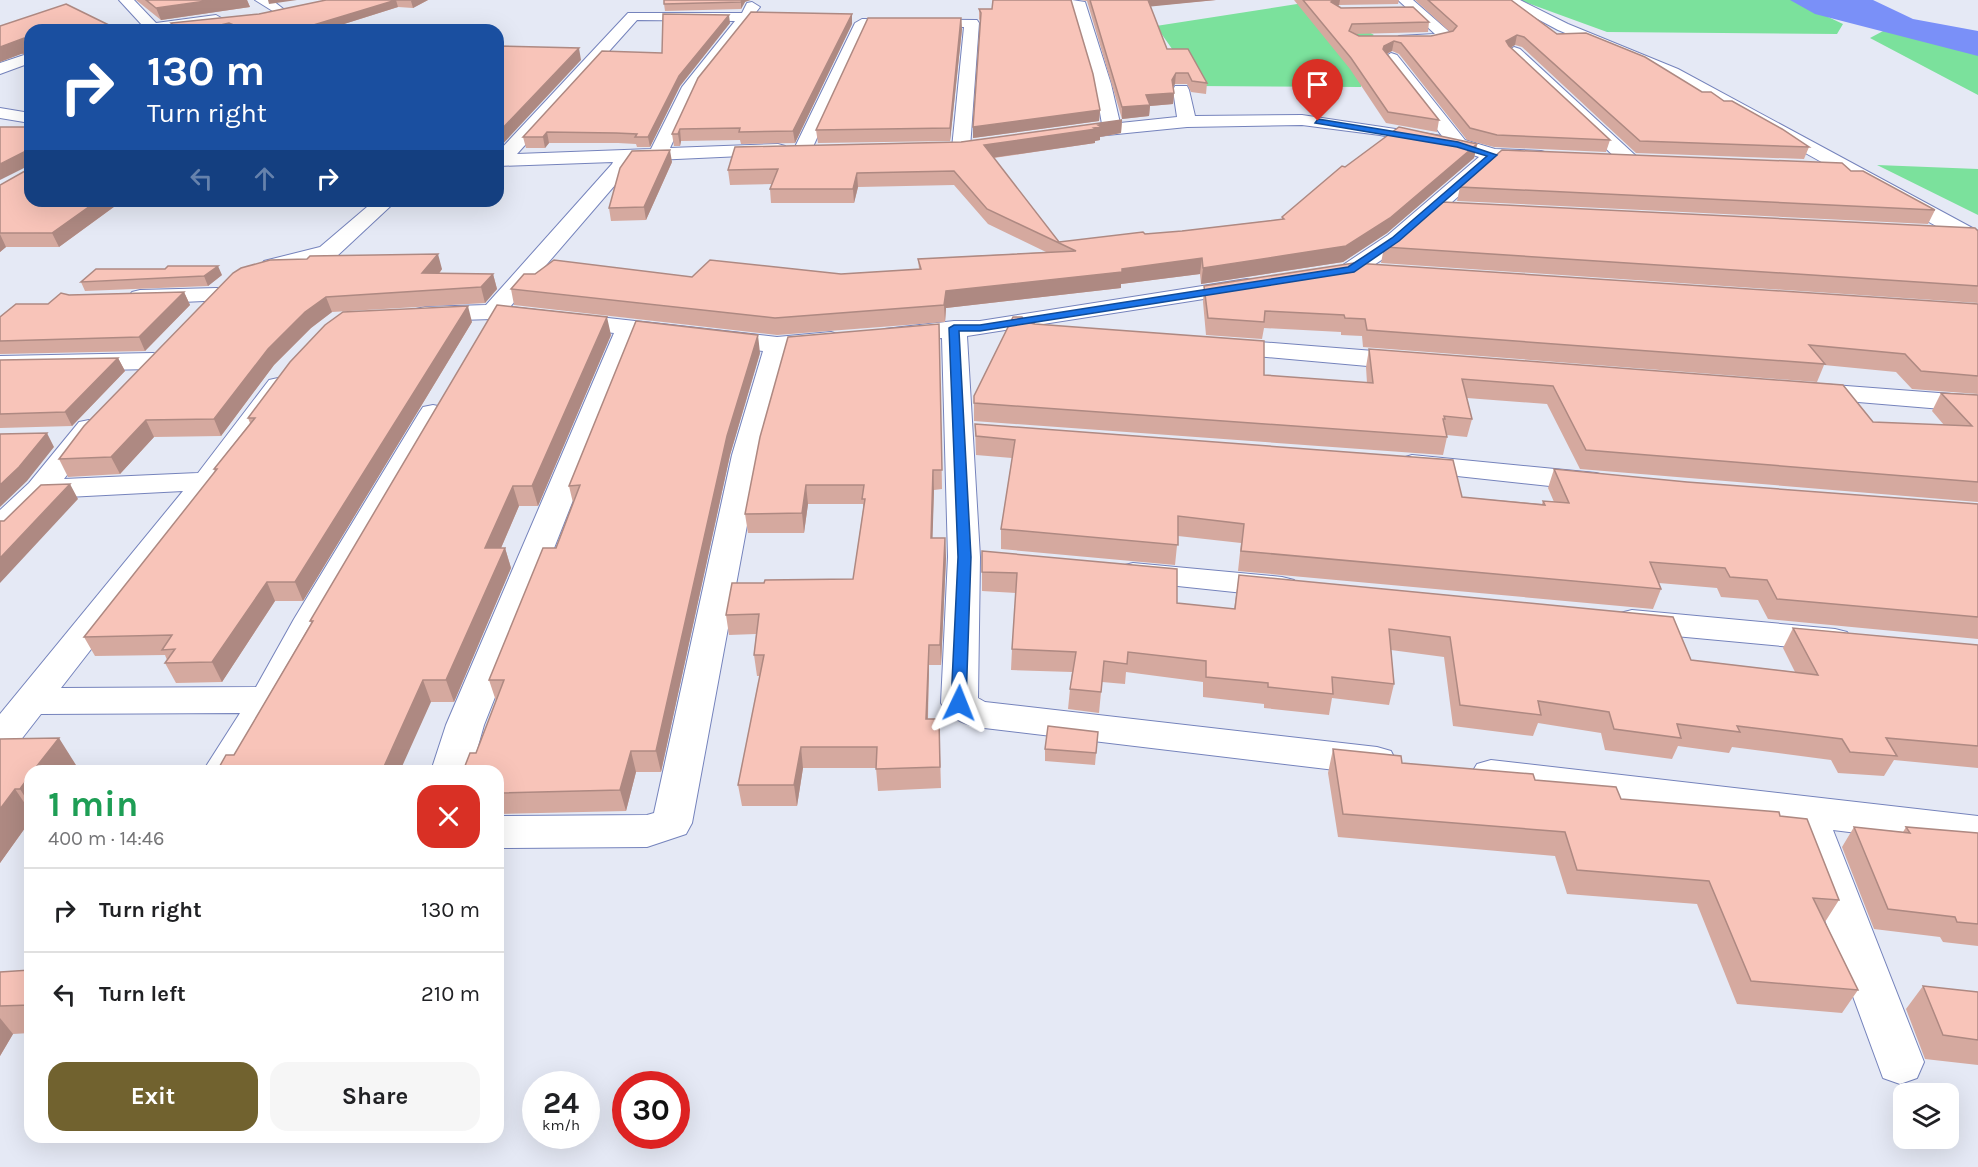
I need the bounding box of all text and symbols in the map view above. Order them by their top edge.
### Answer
text: 130 m [147,46,265,96]
icon: right [48,48,126,126]
pin [1292,59,1343,121]
icon: arrive [1301,68,1334,101]
text: Turn right [147,97,267,129]
icon: left [185,162,218,195]
icon: ahead [248,162,281,195]
icon: right [311,162,344,195]
position arrow [927,671,991,735]
text: 1 min [48,783,138,825]
button: close [417,785,480,848]
text: 400 m · 14:46 [48,827,164,850]
icon: right [48,894,81,927]
text: Turn right [99,897,202,923]
text: 130 m [421,897,480,923]
icon: left [48,978,81,1011]
text: Turn left [99,981,186,1007]
text: 210 m [421,981,480,1007]
button: Exit [48,1062,258,1131]
button: Share [270,1062,480,1131]
speed limit sign: 30 [612,1071,690,1149]
map controls [1893,1083,1959,1149]
button: layers [1893,1083,1959,1149]
text: 24 [543,1085,579,1121]
text: km/h [542,1116,580,1134]

